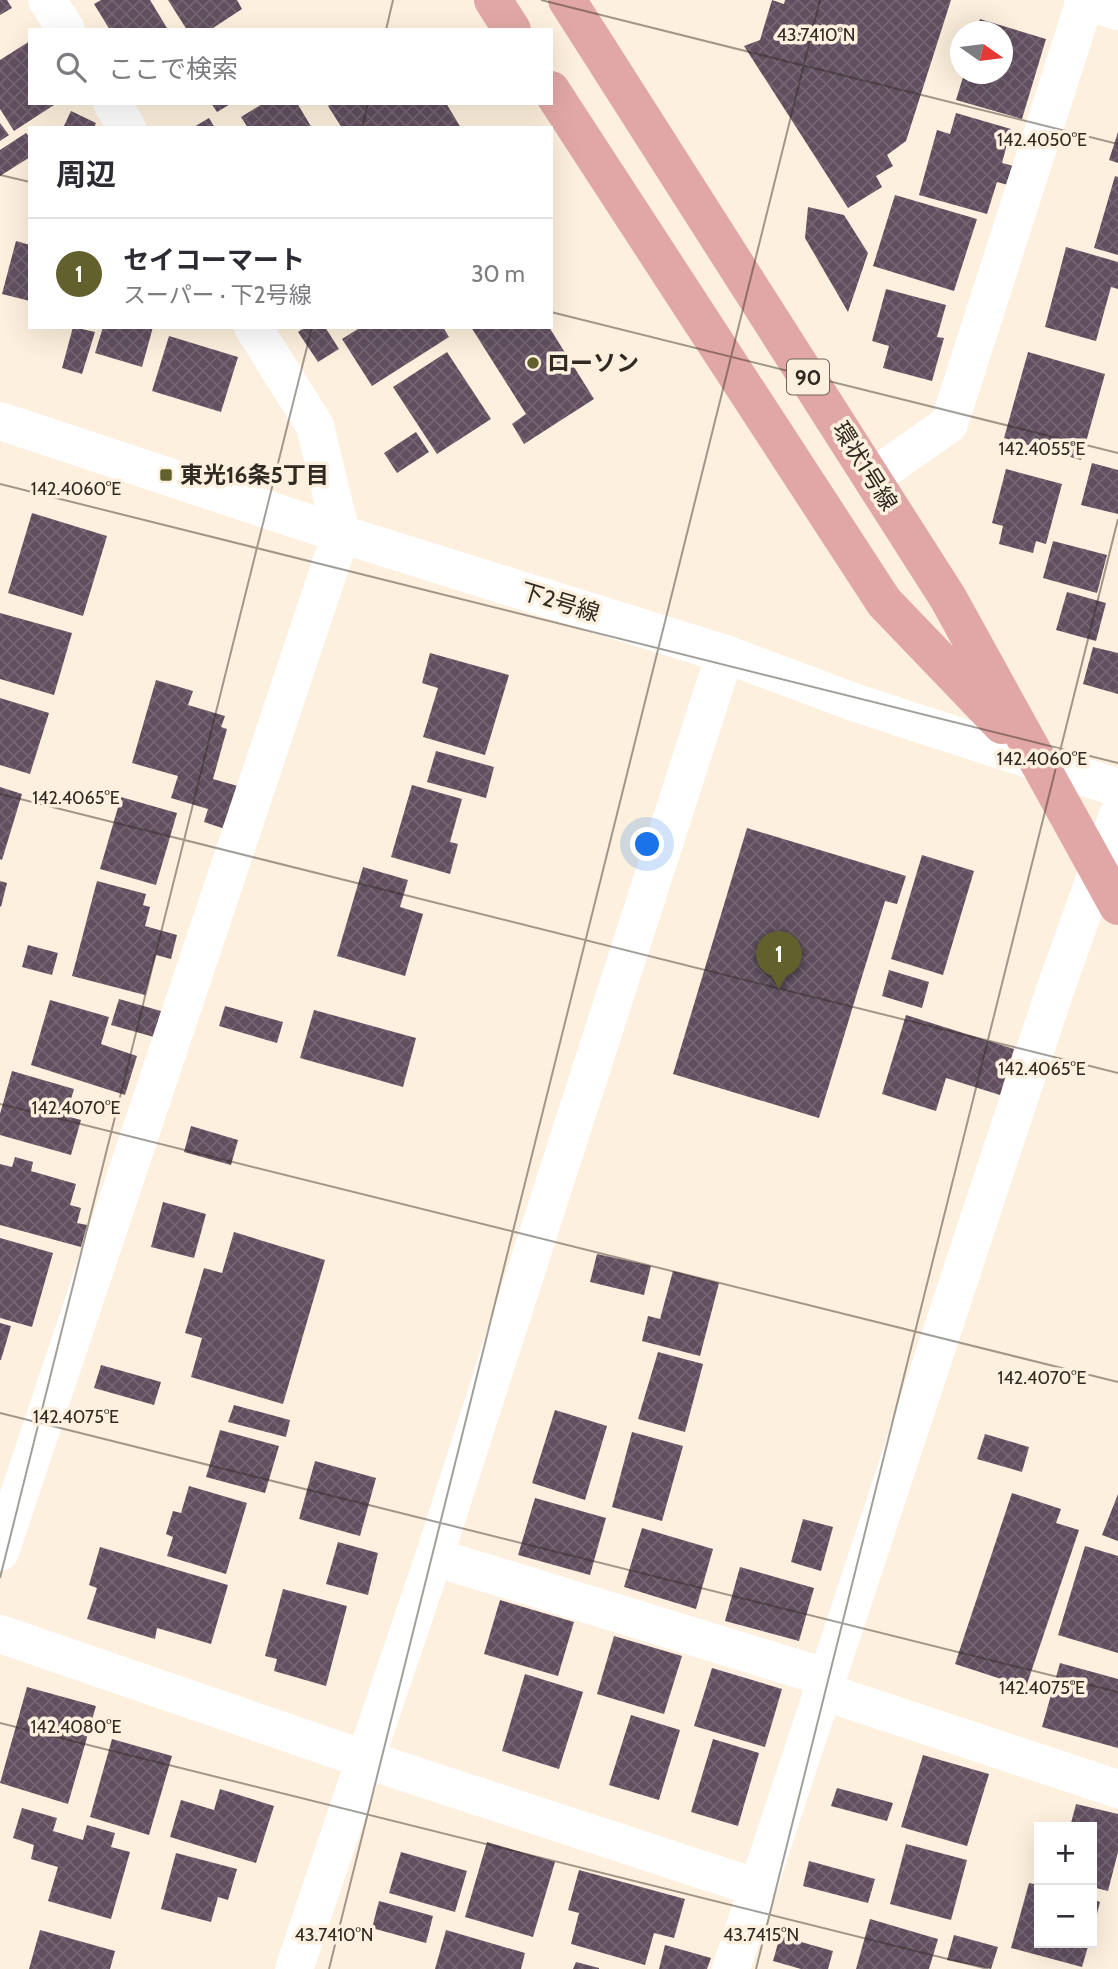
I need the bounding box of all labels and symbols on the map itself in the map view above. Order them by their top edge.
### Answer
north arrow [950,21,1013,84]
text: 43.7410°N [776,24,856,46]
text: 142.4050°E [997,129,1087,151]
place label: ローソン [547,349,639,377]
marker: ローソン [525,355,541,371]
road number: 90 [787,360,829,394]
street label: 環状1号線 [827,416,903,516]
text: 142.4055°E [998,438,1086,460]
place label: 東光16条5丁目 [180,461,329,489]
marker: 東光16条5丁目 [158,467,174,483]
text: 142.4060°E [31,478,121,500]
street label: 下2号線 [517,577,603,627]
text: 142.4060°E [997,748,1087,770]
text: 142.4065°E [32,787,120,809]
your location [630,827,664,861]
pin: 1 [756,931,802,989]
text: 142.4065°E [998,1058,1086,1080]
text: 142.4070°E [32,1097,120,1119]
text: 142.4070°E [998,1367,1086,1389]
text: 142.4075°E [33,1406,119,1428]
text: 142.4075°E [999,1677,1085,1699]
text: 142.4080°E [30,1716,122,1738]
text: 43.7410°N [294,1924,374,1946]
text: 43.7415°N [723,1924,799,1946]

